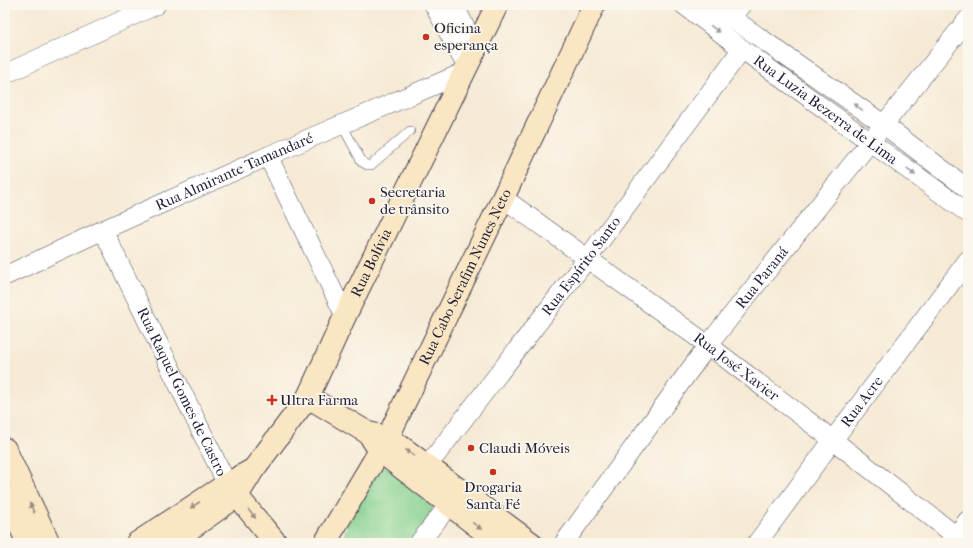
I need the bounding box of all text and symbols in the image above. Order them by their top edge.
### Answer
place label: Oficina esperança [434,19,499,54]
one-way arrow [710,24,721,33]
marker: Oficina esperança [421,32,431,42]
street label: Rua Luzia Bezerra de Lima [750,51,902,169]
one-way arrow [853,103,864,111]
street label: Rua Almirante Tamandaré [153,129,316,214]
one-way arrow [905,168,916,176]
place label: Secretaria de trânsito [380,183,449,218]
street label: Rua Cabo Serafim Nunes Neto [415,185,515,368]
marker: Secretaria de trânsito [367,196,377,206]
street label: Rua Espírito Santo [538,213,625,319]
street label: Rua Bolívia [347,225,396,300]
street label: Rua Paraná [732,242,793,312]
street label: Rua Raquel Gomes de Castro [133,304,231,480]
street label: Rua José Xavier [690,329,783,405]
street label: Rua Acre [837,372,887,431]
place label: Ultra Farma [280,391,359,409]
marker: Ultra Farma [267,395,277,405]
place label: Claudi Móveis [479,439,570,457]
marker: Claudi Móveis [466,443,476,453]
one-way arrow [405,449,416,457]
marker: Drogaria Santa Fé [488,467,498,477]
place label: Drogaria Santa Fé [464,478,523,513]
one-way arrow [190,501,200,509]
one-way arrow [29,502,35,513]
one-way arrow [247,508,256,519]
one-way arrow [472,522,483,531]

